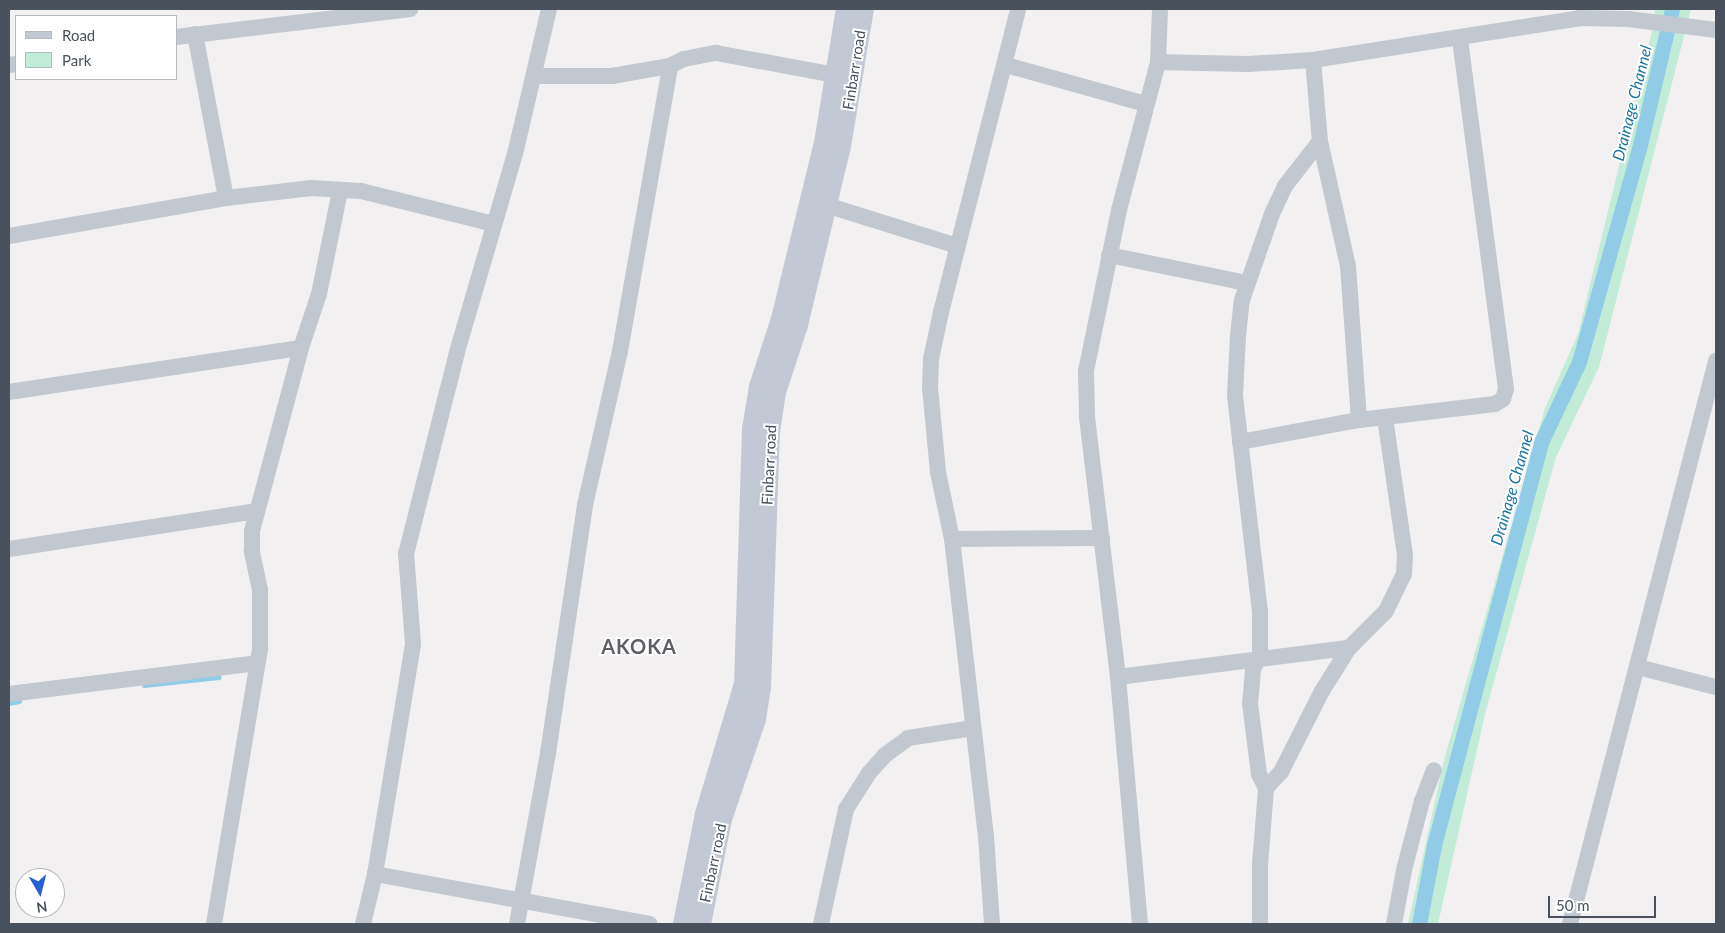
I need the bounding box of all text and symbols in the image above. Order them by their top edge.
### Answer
legend [15,15,178,80]
text: Road [62,26,95,44]
street label: Finbarr road [839,29,869,111]
water label: Drainage Channel [1608,43,1656,163]
text: Park [62,51,91,69]
street label: Finbarr road [758,424,780,506]
water label: Drainage Channel [1486,428,1538,548]
district label: AKOKA [601,634,677,658]
street label: Finbarr road [696,822,730,904]
north arrow [15,868,65,918]
scale bar [1550,886,1658,918]
text: 50 m [1556,896,1590,914]
text: N [35,898,49,917]

